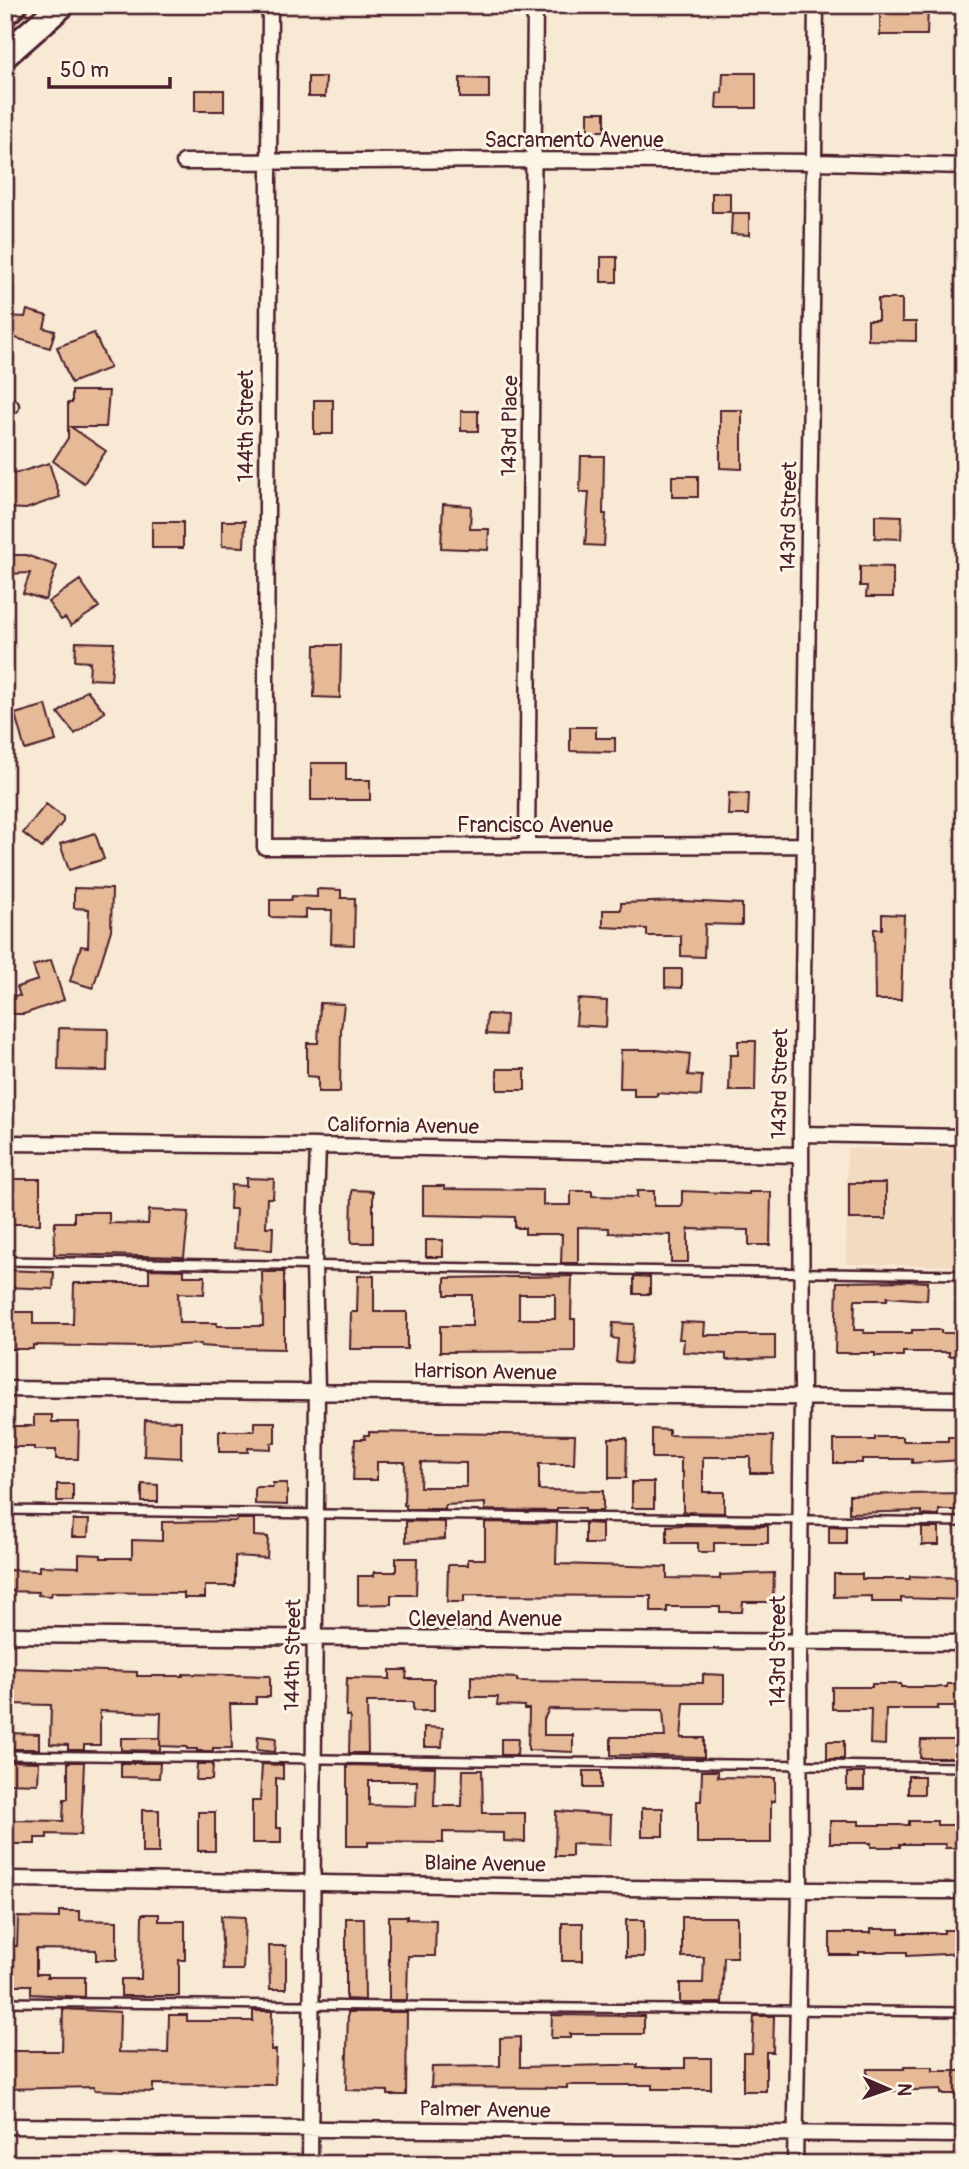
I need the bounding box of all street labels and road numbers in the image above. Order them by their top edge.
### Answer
street label: Sacramento Avenue [484,127,664,154]
street label: 144th Street [233,369,260,482]
street label: 143rd Place [496,374,524,477]
street label: 143rd Street [775,461,803,573]
street label: Francisco Avenue [457,812,614,839]
street label: 143rd Street [766,1028,794,1140]
street label: California Avenue [327,1111,480,1141]
street label: Harrison Avenue [413,1357,557,1387]
street label: 143rd Street [765,1595,792,1707]
street label: 144th Street [279,1598,307,1711]
street label: Cleveland Avenue [408,1606,562,1633]
street label: Blaine Avenue [424,1849,547,1879]
street label: Palmer Avenue [419,2095,551,2125]

